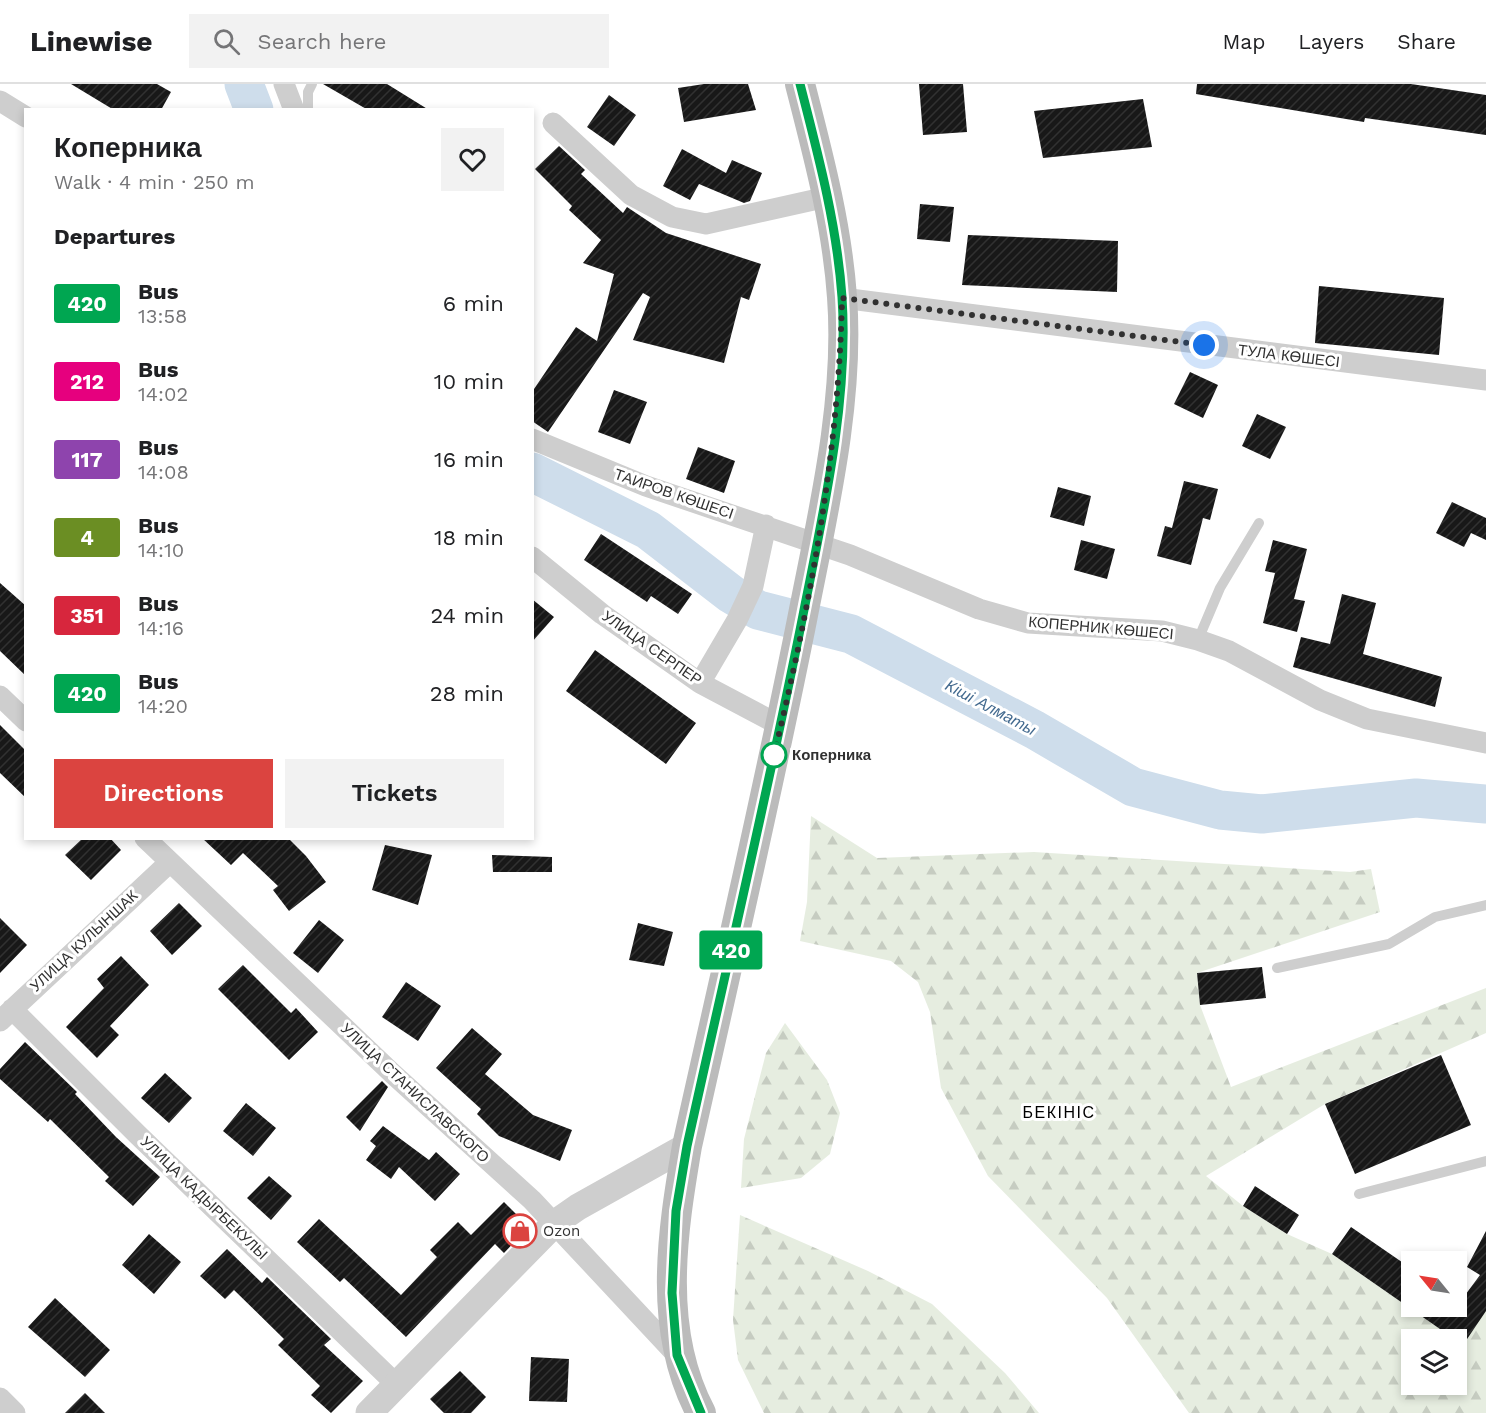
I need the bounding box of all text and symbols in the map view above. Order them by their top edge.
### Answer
search box [189,14,609,68]
text: Linewise [30,25,153,58]
icon: search [210,25,243,58]
text: Search here [258,29,387,54]
text: Map [1222,29,1265,54]
text: Layers [1298,29,1364,54]
text: Share [1397,29,1456,54]
button: heart [441,128,504,191]
text: Коперника [54,131,202,164]
text: Walk · 4 min · 250 m [54,170,255,194]
text: Departures [54,224,175,249]
text: Bus [138,279,178,304]
text: 420 [67,291,107,316]
text: 6 min [443,291,504,316]
text: 13:58 [138,304,187,328]
your location [1189,330,1219,360]
street label: ТУЛА КӨШЕСІ [1237,341,1341,371]
text: Bus [138,357,178,382]
text: 212 [70,369,104,394]
text: 10 min [434,369,504,394]
text: 14:02 [138,382,188,406]
text: Bus [138,435,178,460]
text: 117 [72,447,102,472]
text: 16 min [434,447,504,472]
text: 14:08 [138,460,189,484]
street label: ТАИРОВ КӨШЕСІ [612,465,736,523]
text: Bus [138,513,178,538]
text: 4 [80,525,94,550]
text: 18 min [434,525,504,550]
text: 14:10 [138,538,184,562]
text: Bus [138,591,178,616]
text: 351 [70,603,104,628]
text: 24 min [430,603,504,628]
street label: УЛИЦА СЕРПЕР [599,607,705,689]
street label: КОПЕРНИК КӨШЕСІ [1028,613,1174,643]
text: 14:16 [138,616,184,640]
text: Bus [138,669,178,694]
water label: Кіші Алматы [942,676,1040,739]
text: 420 [67,681,107,706]
text: 28 min [430,681,504,706]
text: 14:20 [138,694,188,718]
marker: Коперника [761,742,787,768]
place label: Коперника [792,746,872,764]
button: Directions [54,759,273,828]
button: Tickets [285,759,504,828]
street label: УЛИЦА КУЛЫНШАК [27,886,142,995]
line badge: 420 [696,930,765,970]
text: 420 [711,938,751,963]
street label: УЛИЦА СТАНИСЛАВСКОГО [337,1020,493,1166]
district label: БЕКІНІС [1023,1103,1096,1122]
street label: УЛИЦА КАДЫРБЕКУЛЫ [137,1133,271,1263]
shop icon: Ozon [502,1213,538,1249]
place label: Ozon [543,1222,580,1240]
north arrow [1401,1251,1467,1317]
map controls [1401,1251,1467,1395]
button: layers [1401,1329,1467,1395]

